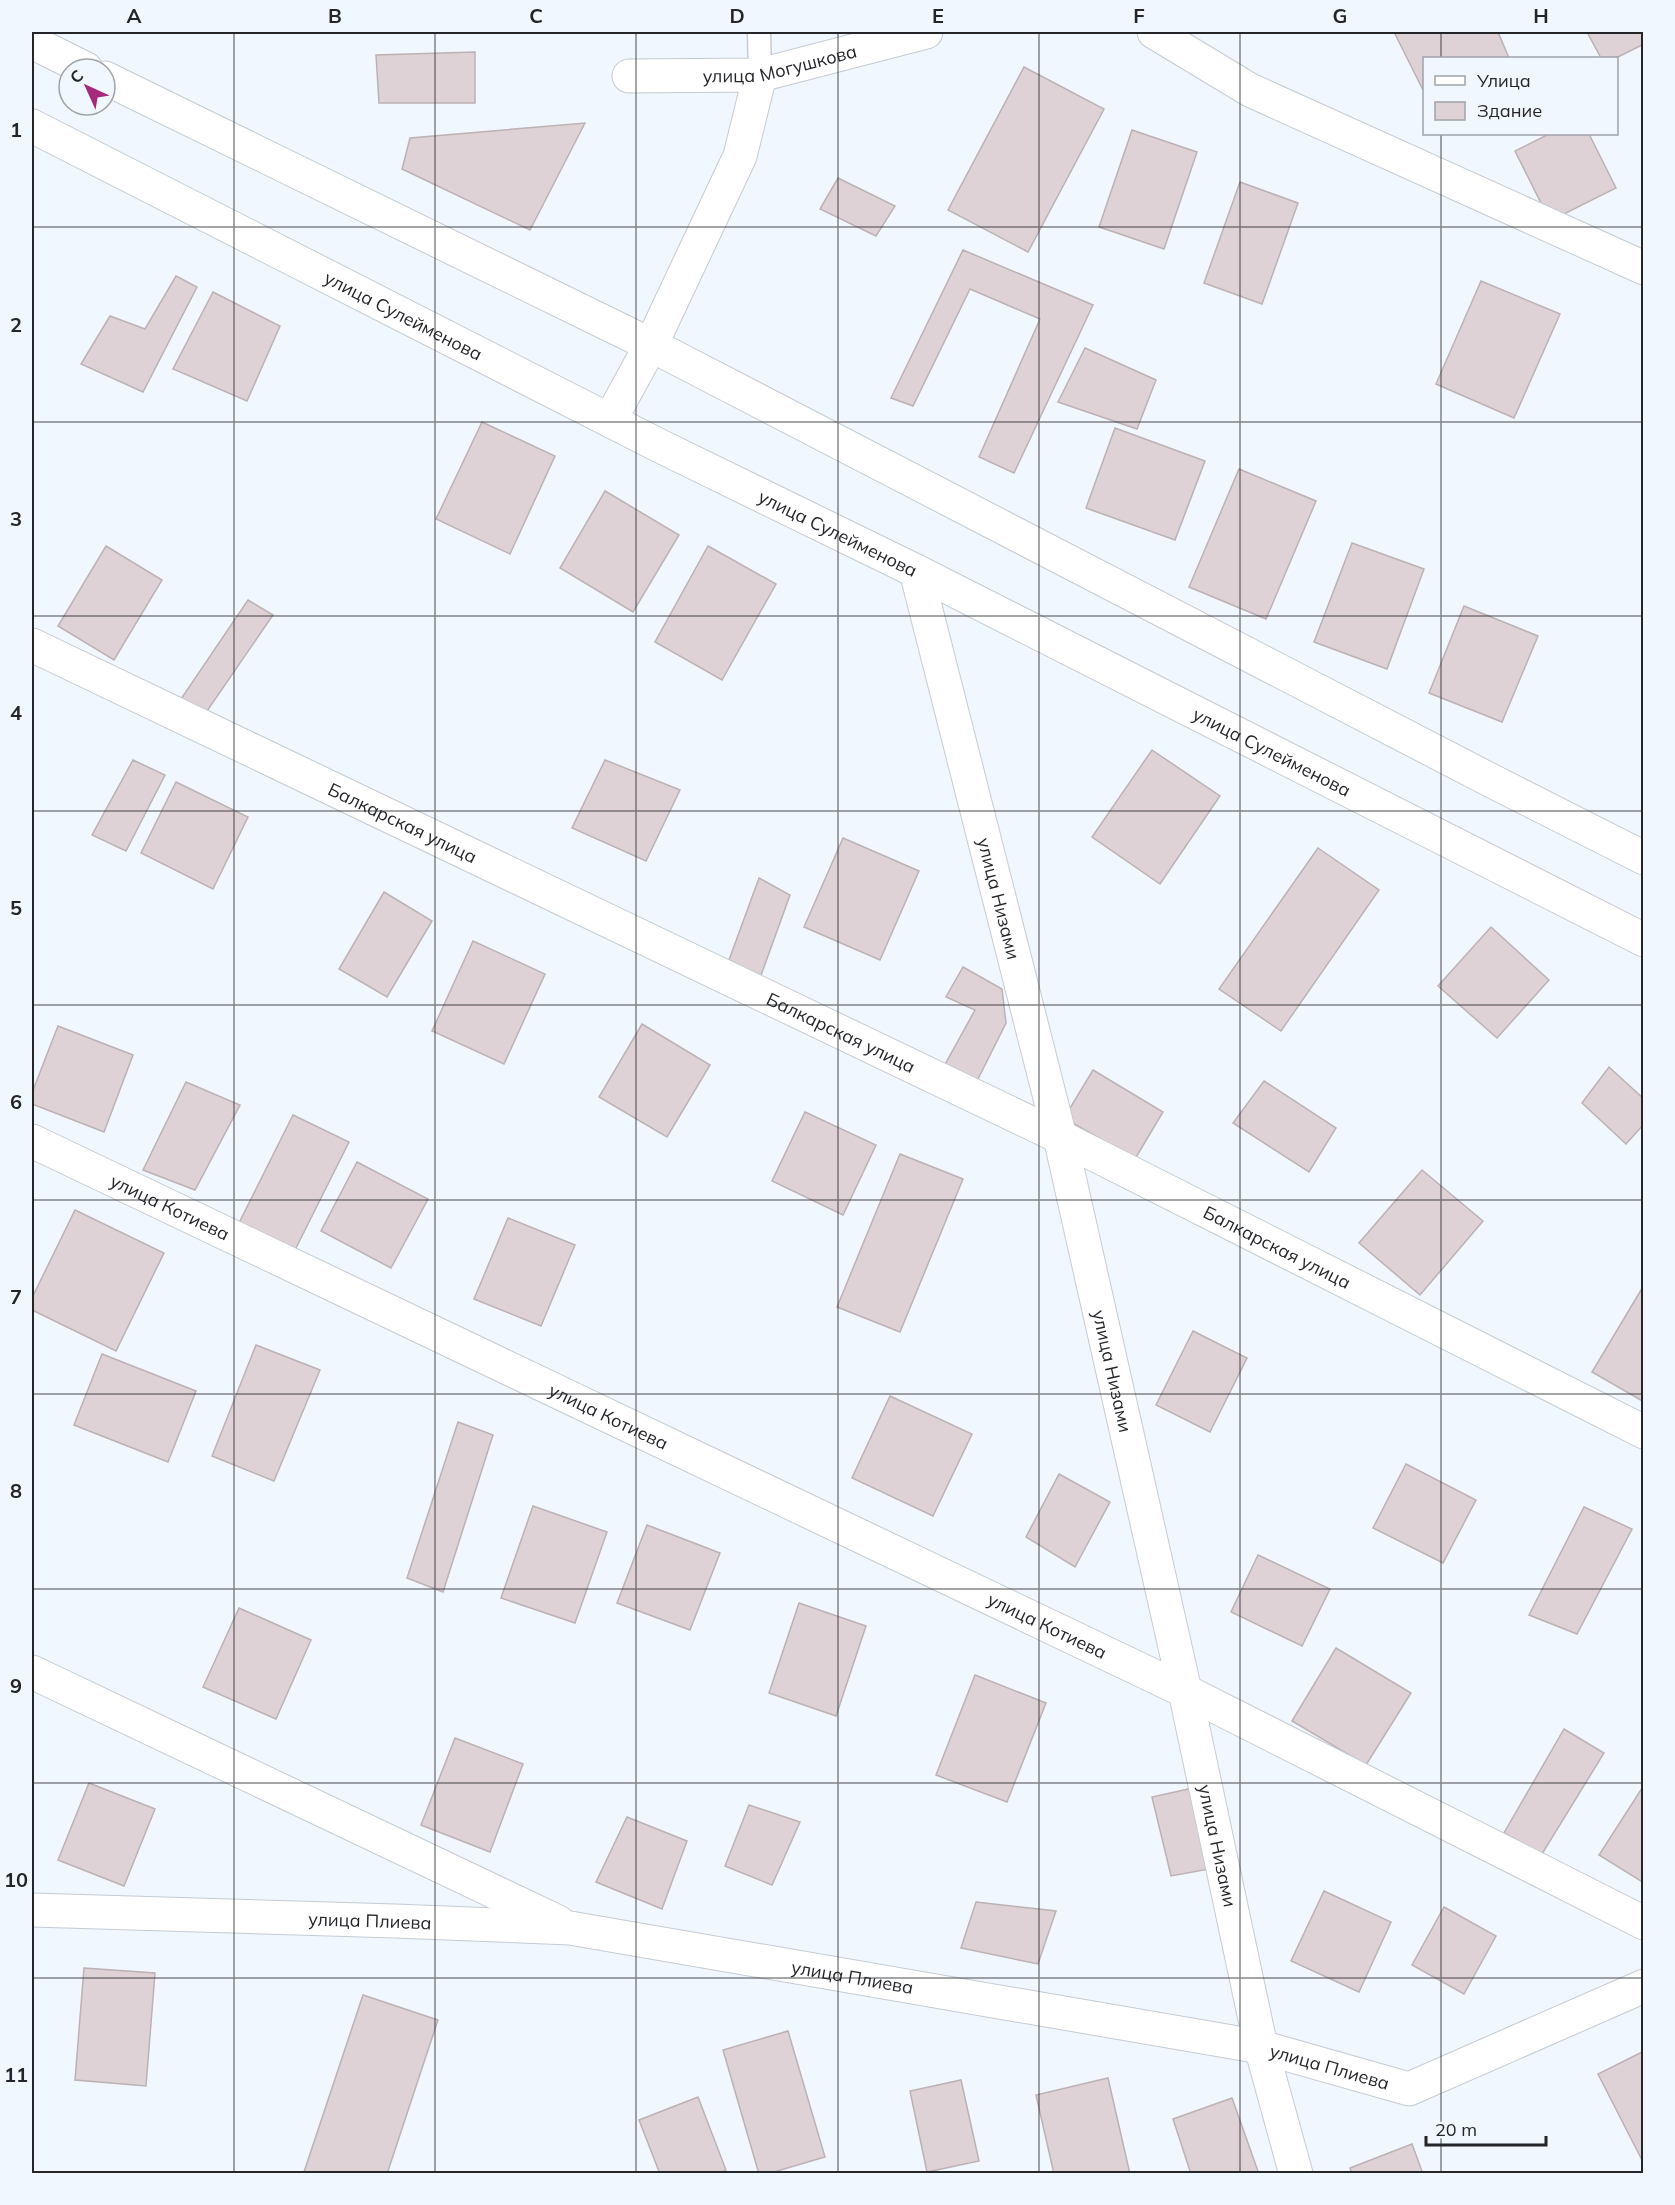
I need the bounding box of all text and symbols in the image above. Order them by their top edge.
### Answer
text: A [127,3,142,28]
text: B [328,3,342,28]
text: C [529,3,543,28]
text: D [729,3,745,28]
text: E [932,3,944,28]
text: F [1133,3,1145,28]
text: G [1333,3,1347,28]
text: H [1533,3,1549,28]
street label: улица Могушкова [703,39,859,87]
north arrow [57,57,117,117]
legend [1423,57,1618,135]
text: С [65,65,87,87]
text: Улица [1476,69,1531,92]
text: Здание [1477,99,1542,122]
text: 1 [10,117,22,142]
street label: улица Сулейменова [321,266,486,365]
text: 2 [10,312,22,337]
street label: улица Сулейменова [755,484,921,581]
text: 3 [10,506,22,531]
text: 4 [10,700,22,725]
street label: улица Сулейменова [1189,702,1355,801]
street label: Балкарская улица [325,777,481,868]
street label: улица Низами [973,835,1026,962]
text: 5 [10,895,22,920]
street label: Балкарская улица [763,987,919,1078]
text: 6 [10,1089,22,1114]
street label: улица Котиева [107,1169,233,1245]
street label: Балкарская улица [1200,1200,1355,1294]
text: 7 [10,1284,22,1309]
street label: улица Низами [1088,1308,1138,1434]
street label: улица Котиева [545,1378,672,1454]
text: 8 [10,1478,22,1503]
street label: улица Котиева [984,1587,1111,1664]
text: 9 [10,1673,22,1698]
street label: улица Низами [1194,1782,1242,1909]
text: 10 [4,1867,28,1892]
street label: улица Плиева [308,1907,432,1934]
street label: улица Плиева [790,1955,915,1998]
street label: улица Плиева [1267,2039,1392,2094]
text: 11 [4,2062,28,2087]
scale bar [1426,2109,1546,2147]
text: 20 m [1435,2118,1477,2141]

